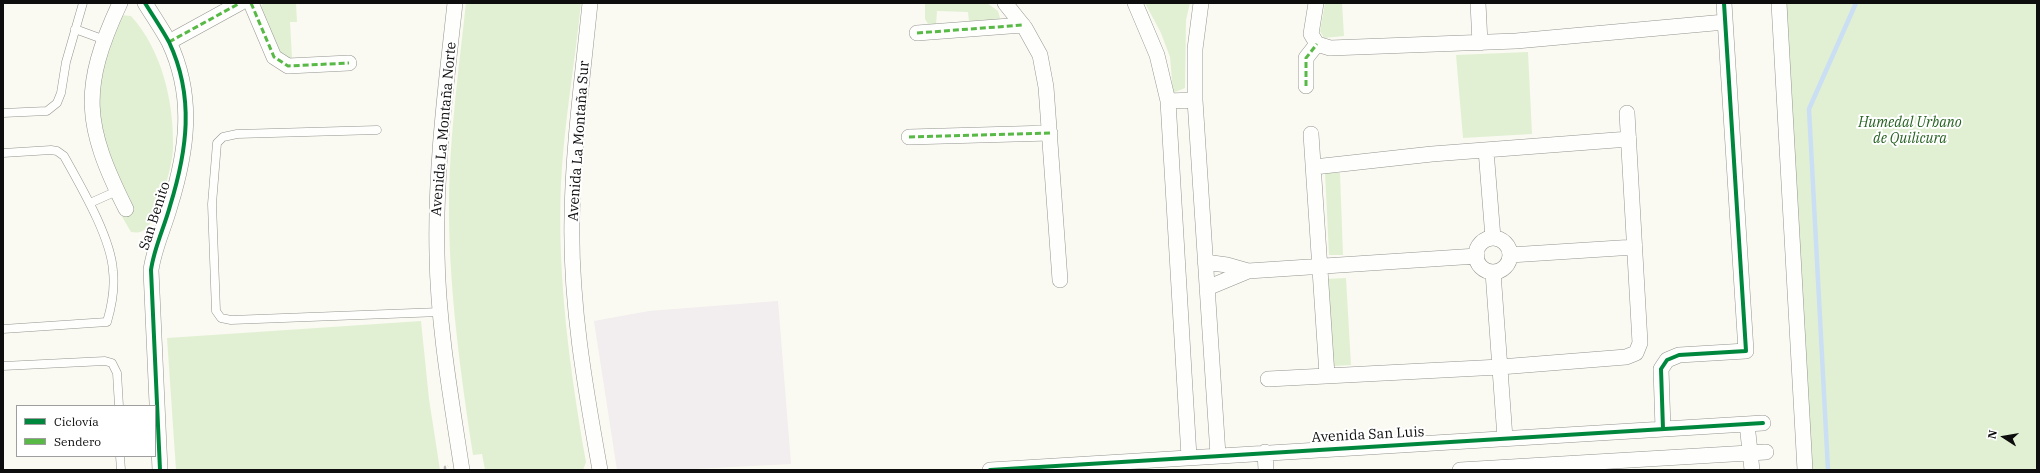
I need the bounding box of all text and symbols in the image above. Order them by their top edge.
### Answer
street label: Avenida La Montaña Norte [428,41,460,217]
street label: Avenida La Montaña Sur [565,60,593,222]
park label: Humedal Urbano de Quilicura [1858,115,1962,148]
street label: San Benito [136,180,174,252]
legend [16,405,156,457]
text: Ciclovía [54,414,99,429]
north arrow [1984,417,2024,457]
street label: Avenida San Luis [1311,424,1425,446]
text: N [1985,429,2000,440]
text: Sendero [54,434,101,449]

